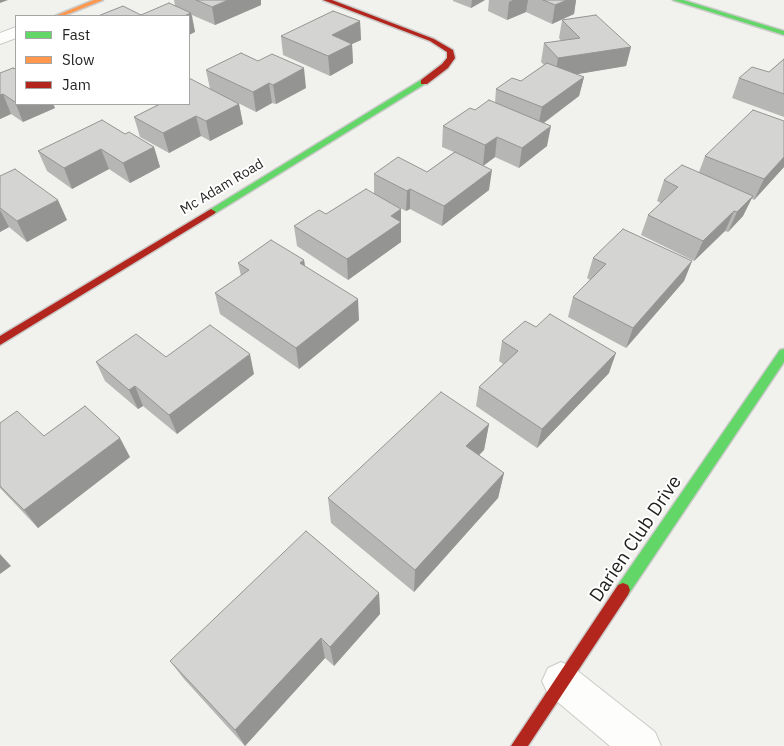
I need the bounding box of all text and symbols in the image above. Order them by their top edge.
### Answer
legend [15,15,190,105]
text: Fast [62,25,90,44]
text: Slow [62,50,95,69]
text: Jam [62,75,91,94]
street label: Mc Adam Road [177,156,267,218]
street label: Darien Club Drive [585,471,687,607]

